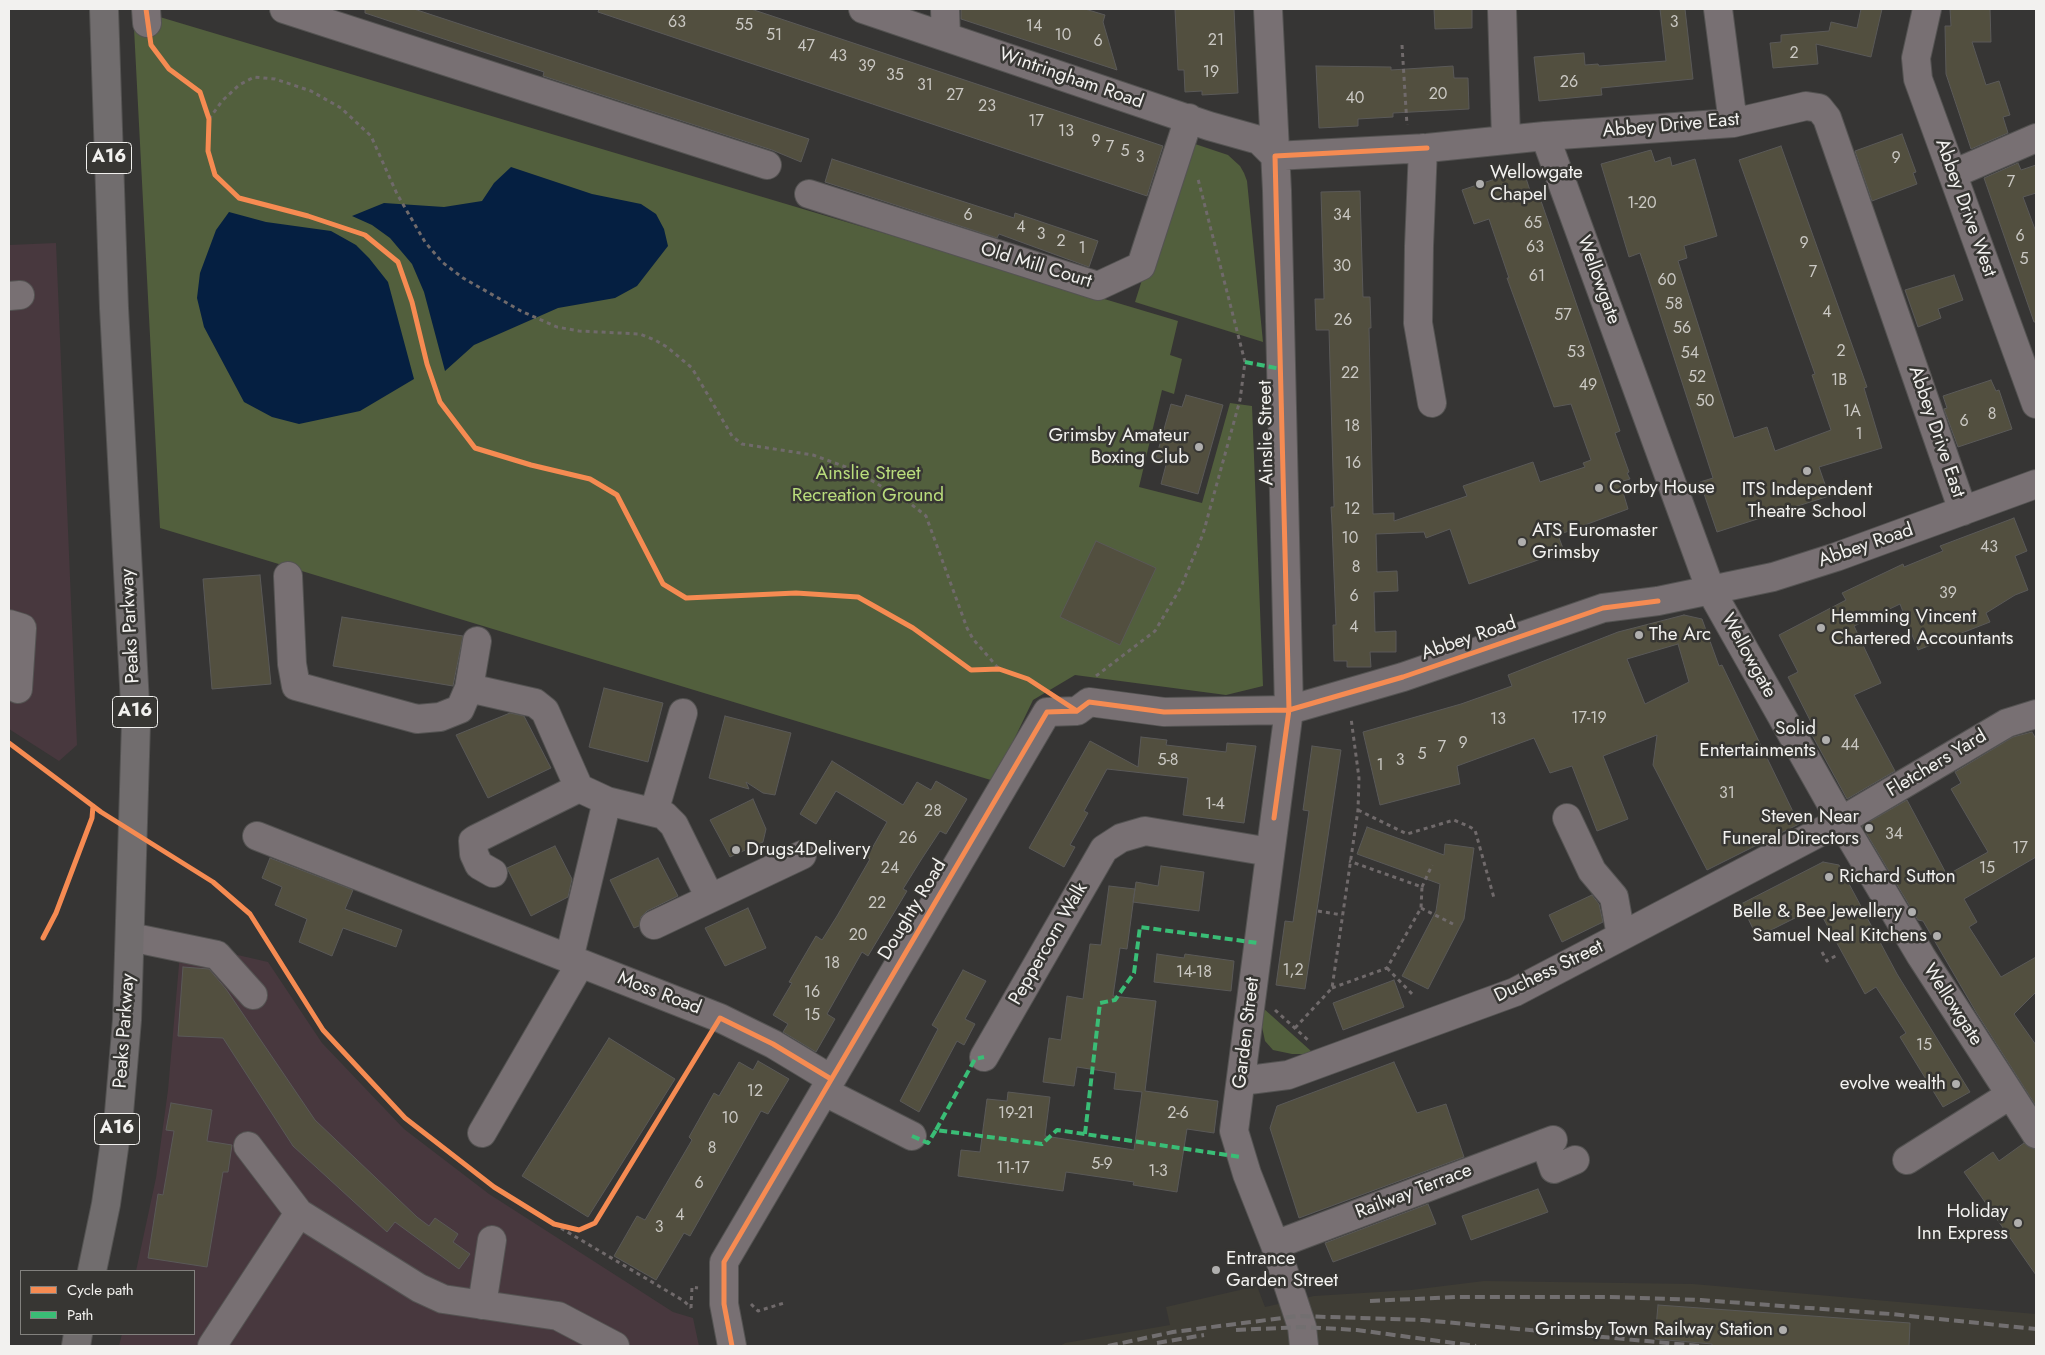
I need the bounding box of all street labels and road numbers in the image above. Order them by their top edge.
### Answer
street label: Wintringham Road [996,44,1146,114]
street label: Abbey Drive East [1602,109,1740,143]
street label: Abbey Drive West [1929,136,2001,280]
road number: A16 [86,142,132,174]
street label: Wellowgate [1571,232,1625,328]
street label: Old Mill Court [978,238,1094,294]
street label: Abbey Drive East [1903,363,1969,501]
street label: Ainslie Street [1255,380,1279,486]
street label: Abbey Road [1816,519,1916,573]
street label: Peaks Parkway [117,568,145,684]
street label: Wellowgate [1716,610,1780,702]
street label: Abbey Road [1419,612,1519,666]
road number: A16 [112,696,158,728]
street label: Fletchers Yard [1883,725,1991,803]
street label: Doughty Road [874,855,952,965]
street label: Peppercorn Walk [1005,879,1093,1009]
street label: Duchess Street [1491,936,1607,1008]
street label: Wellowgate [1917,960,1987,1050]
street label: Moss Road [614,968,704,1020]
street label: Peaks Parkway [110,973,140,1089]
street label: Garden Street [1229,976,1265,1090]
road number: A16 [94,1114,140,1144]
street label: Railway Terrace [1353,1159,1475,1225]

